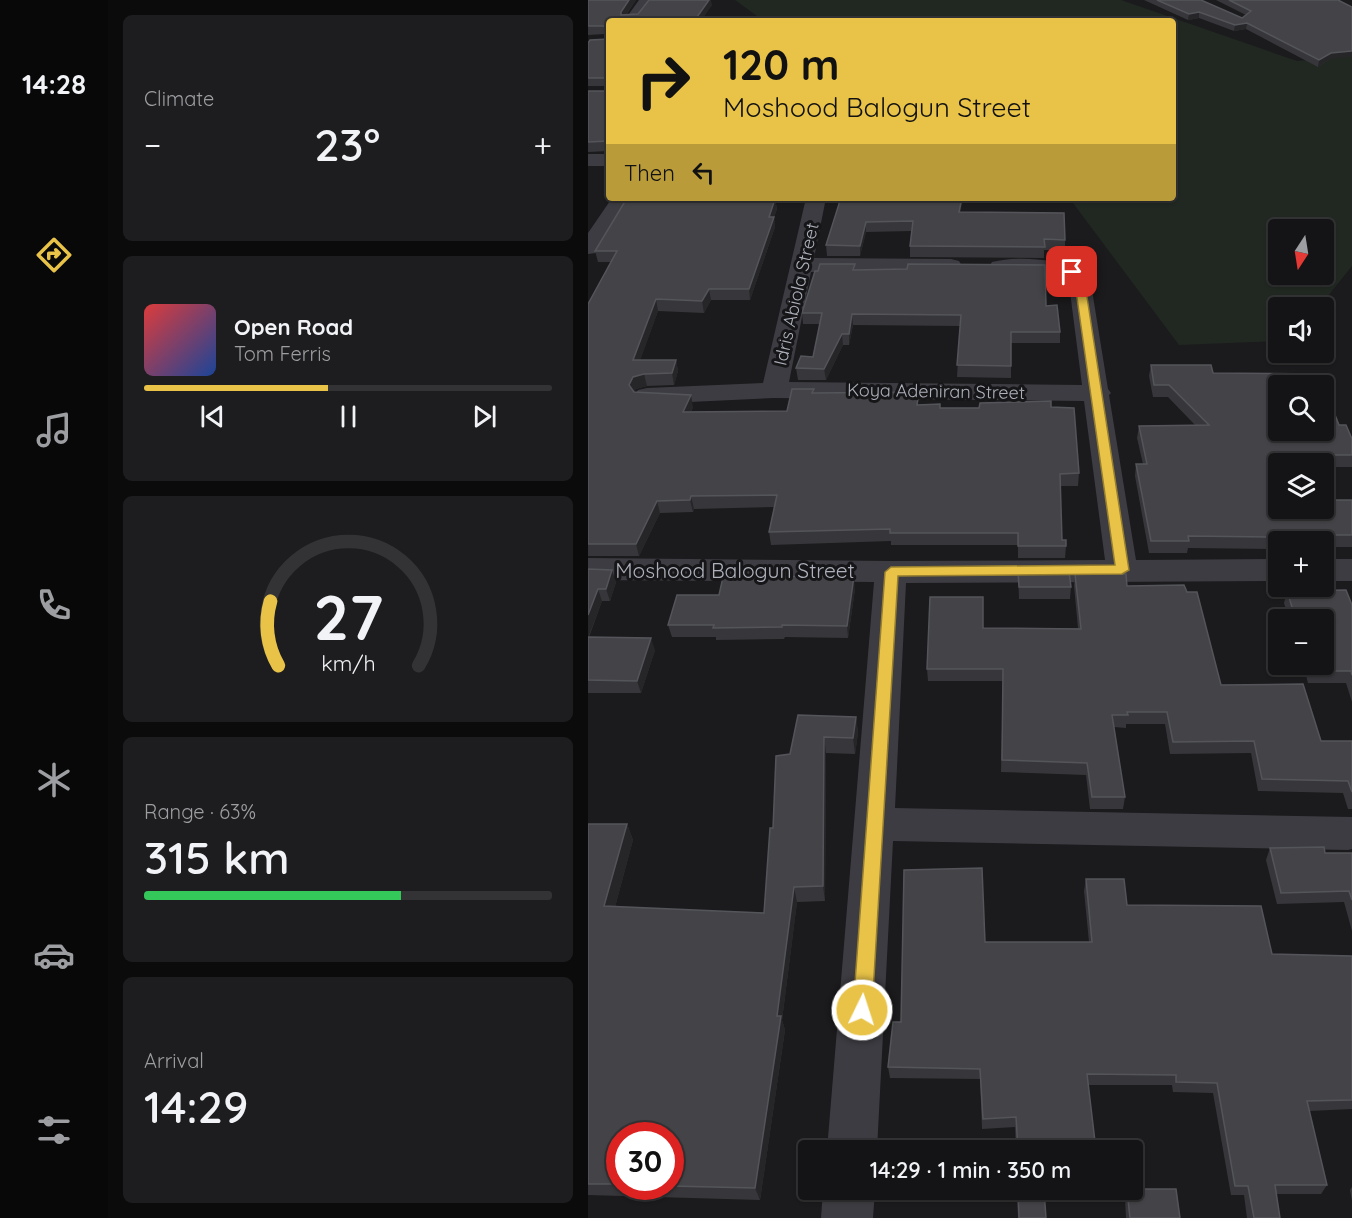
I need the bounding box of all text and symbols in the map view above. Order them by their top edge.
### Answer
text: 120 m [723,38,840,91]
icon: right [624,42,702,120]
text: 14:28 [22,67,86,101]
text: Climate [144,86,214,111]
text: Moshood Balogun Street [723,90,1031,124]
text: 23° [314,116,380,172]
text: − [144,124,161,165]
text: + [533,124,552,165]
icon: left [687,156,720,189]
text: Then [624,159,675,187]
north arrow [1268,219,1334,285]
map controls [1268,219,1334,675]
street label: Idris Abiola Street [768,220,824,368]
icon: directions [33,234,75,276]
pin [1046,246,1097,297]
icon: arrive [1055,255,1088,288]
button: sound [1268,297,1334,363]
text: Open Road [234,313,353,341]
text: Tom Ferris [234,341,331,366]
button: search [1268,375,1334,441]
street label: Koya Adeniran Street [847,378,1025,404]
icon: previous [196,400,229,433]
icon: pause [332,400,365,433]
icon: next [468,400,501,433]
icon: music [33,409,75,451]
button: layers [1268,453,1334,519]
button: + [1268,531,1334,597]
street label: Moshood Balogun Street [615,557,855,583]
text: 27 [313,578,383,656]
icon: phone [33,584,75,626]
button: − [1268,609,1334,675]
text: km/h [321,650,375,676]
icon: climate [33,759,75,801]
text: Range · 63% [144,799,256,824]
text: 315 km [144,829,290,885]
icon: car [33,934,75,976]
position arrow [830,978,894,1042]
text: Arrival [144,1048,204,1073]
text: 14:29 [144,1078,248,1134]
icon: filters [33,1109,75,1151]
speed limit sign: 30 [606,1122,684,1200]
text: 14:29 · 1 min · 350 m [870,1156,1071,1184]

